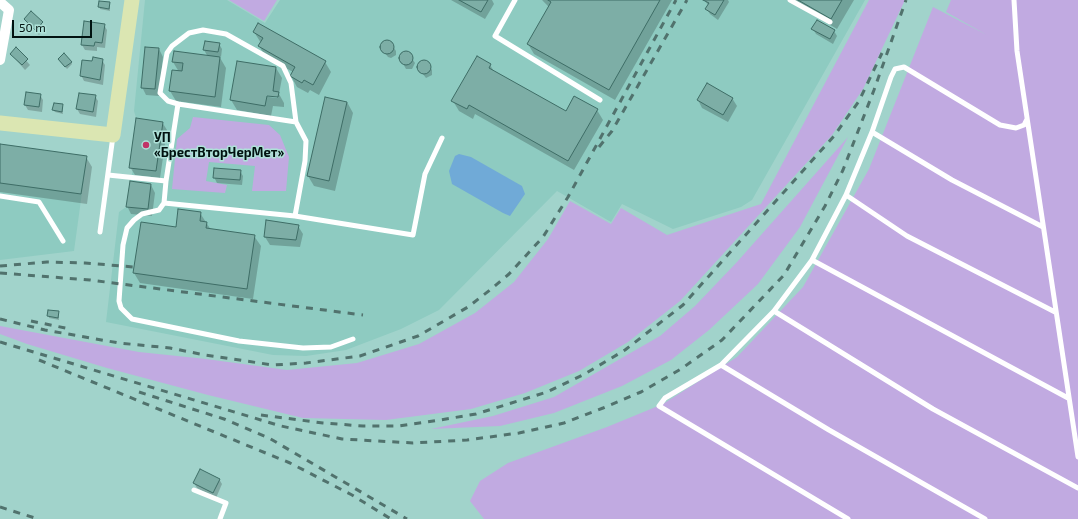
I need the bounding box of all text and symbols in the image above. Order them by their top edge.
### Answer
scale bar [14,12,94,38]
text: 50 m [19,20,46,34]
place label: УП «БрестВторЧерМет» [154,130,284,161]
marker: УП «БрестВторЧерМет» [141,140,151,150]

